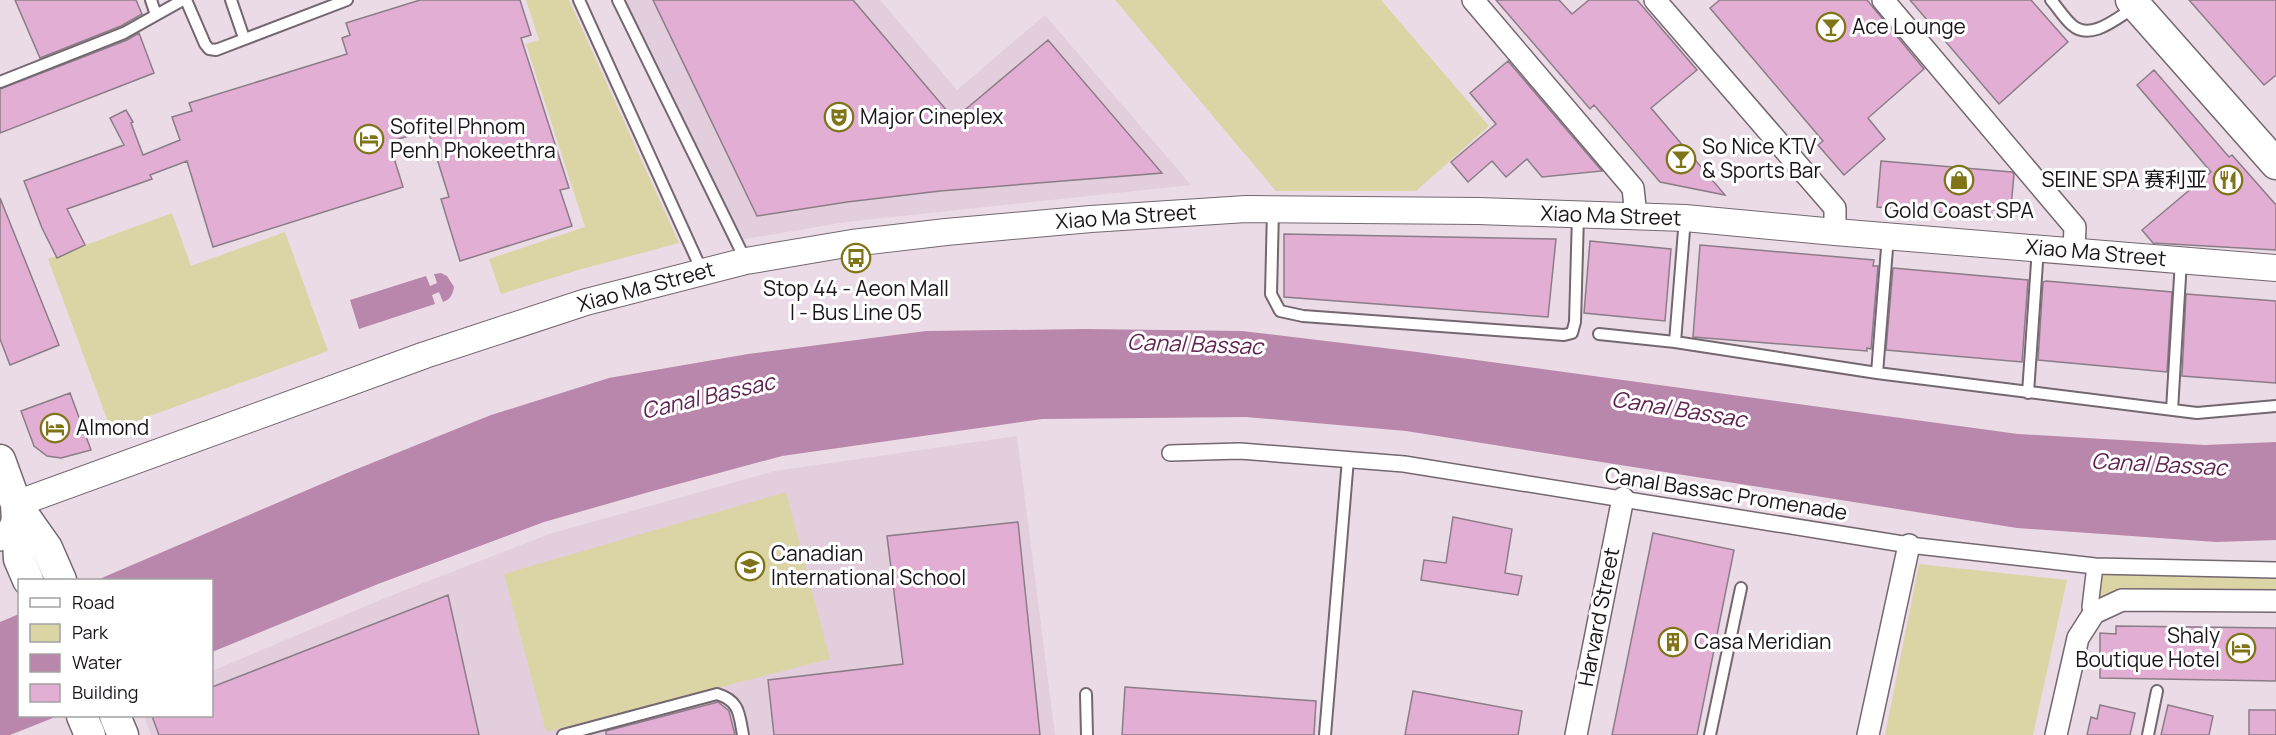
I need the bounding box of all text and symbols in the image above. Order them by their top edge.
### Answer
bar icon: Ace Lounge [1815,11,1847,43]
place label: Ace Lounge [1852,12,1966,40]
theatre icon: Major Cineplex [823,101,855,133]
place label: Major Cineplex [860,102,1003,130]
place label: Sofitel Phnom Penh Phokeethra [390,112,556,164]
hotel icon: Sofitel Phnom Penh Phokeethra [353,123,385,155]
place label: So Nice KTV & Sports Bar [1702,132,1821,184]
bar icon: So Nice KTV & Sports Bar [1665,143,1697,175]
shop icon: Gold Coast SPA [1943,164,1975,196]
restaurant icon: SEINE SPA 赛利亚 [2212,164,2244,196]
place label: SEINE SPA 赛利亚 [2042,165,2207,193]
place label: Gold Coast SPA [1884,196,2034,224]
street label: Xiao Ma Street [1055,197,1197,235]
street label: Xiao Ma Street [1540,199,1682,231]
street label: Xiao Ma Street [2025,232,2168,272]
bus stop icon: Stop 44 - Aeon Mall I - Bus Line 05 [840,242,872,274]
street label: Xiao Ma Street [574,254,718,318]
place label: Stop 44 - Aeon Mall I - Bus Line 05 [763,274,949,326]
water label: Canal Bassac [1127,327,1265,361]
water label: Canal Bassac [638,366,779,426]
water label: Canal Bassac [1609,384,1750,435]
hotel icon: Almond [39,412,71,444]
place label: Almond [76,413,149,441]
water label: Canal Bassac [2090,445,2230,483]
street label: Canal Bassac Promenade [1603,460,1849,526]
place label: Canadian International School [771,539,966,591]
street label: Harvard Street [1571,545,1625,689]
school or university icon: Canadian International School [734,550,766,582]
legend [18,579,213,717]
text: Road [72,590,115,614]
text: Park [72,620,109,644]
place label: Shaly Boutique Hotel [2076,621,2220,673]
building icon: Casa Meridian [1657,626,1689,658]
place label: Casa Meridian [1694,627,1831,655]
hotel icon: Shaly Boutique Hotel [2225,632,2257,664]
text: Water [72,650,122,674]
text: Building [72,680,138,704]

